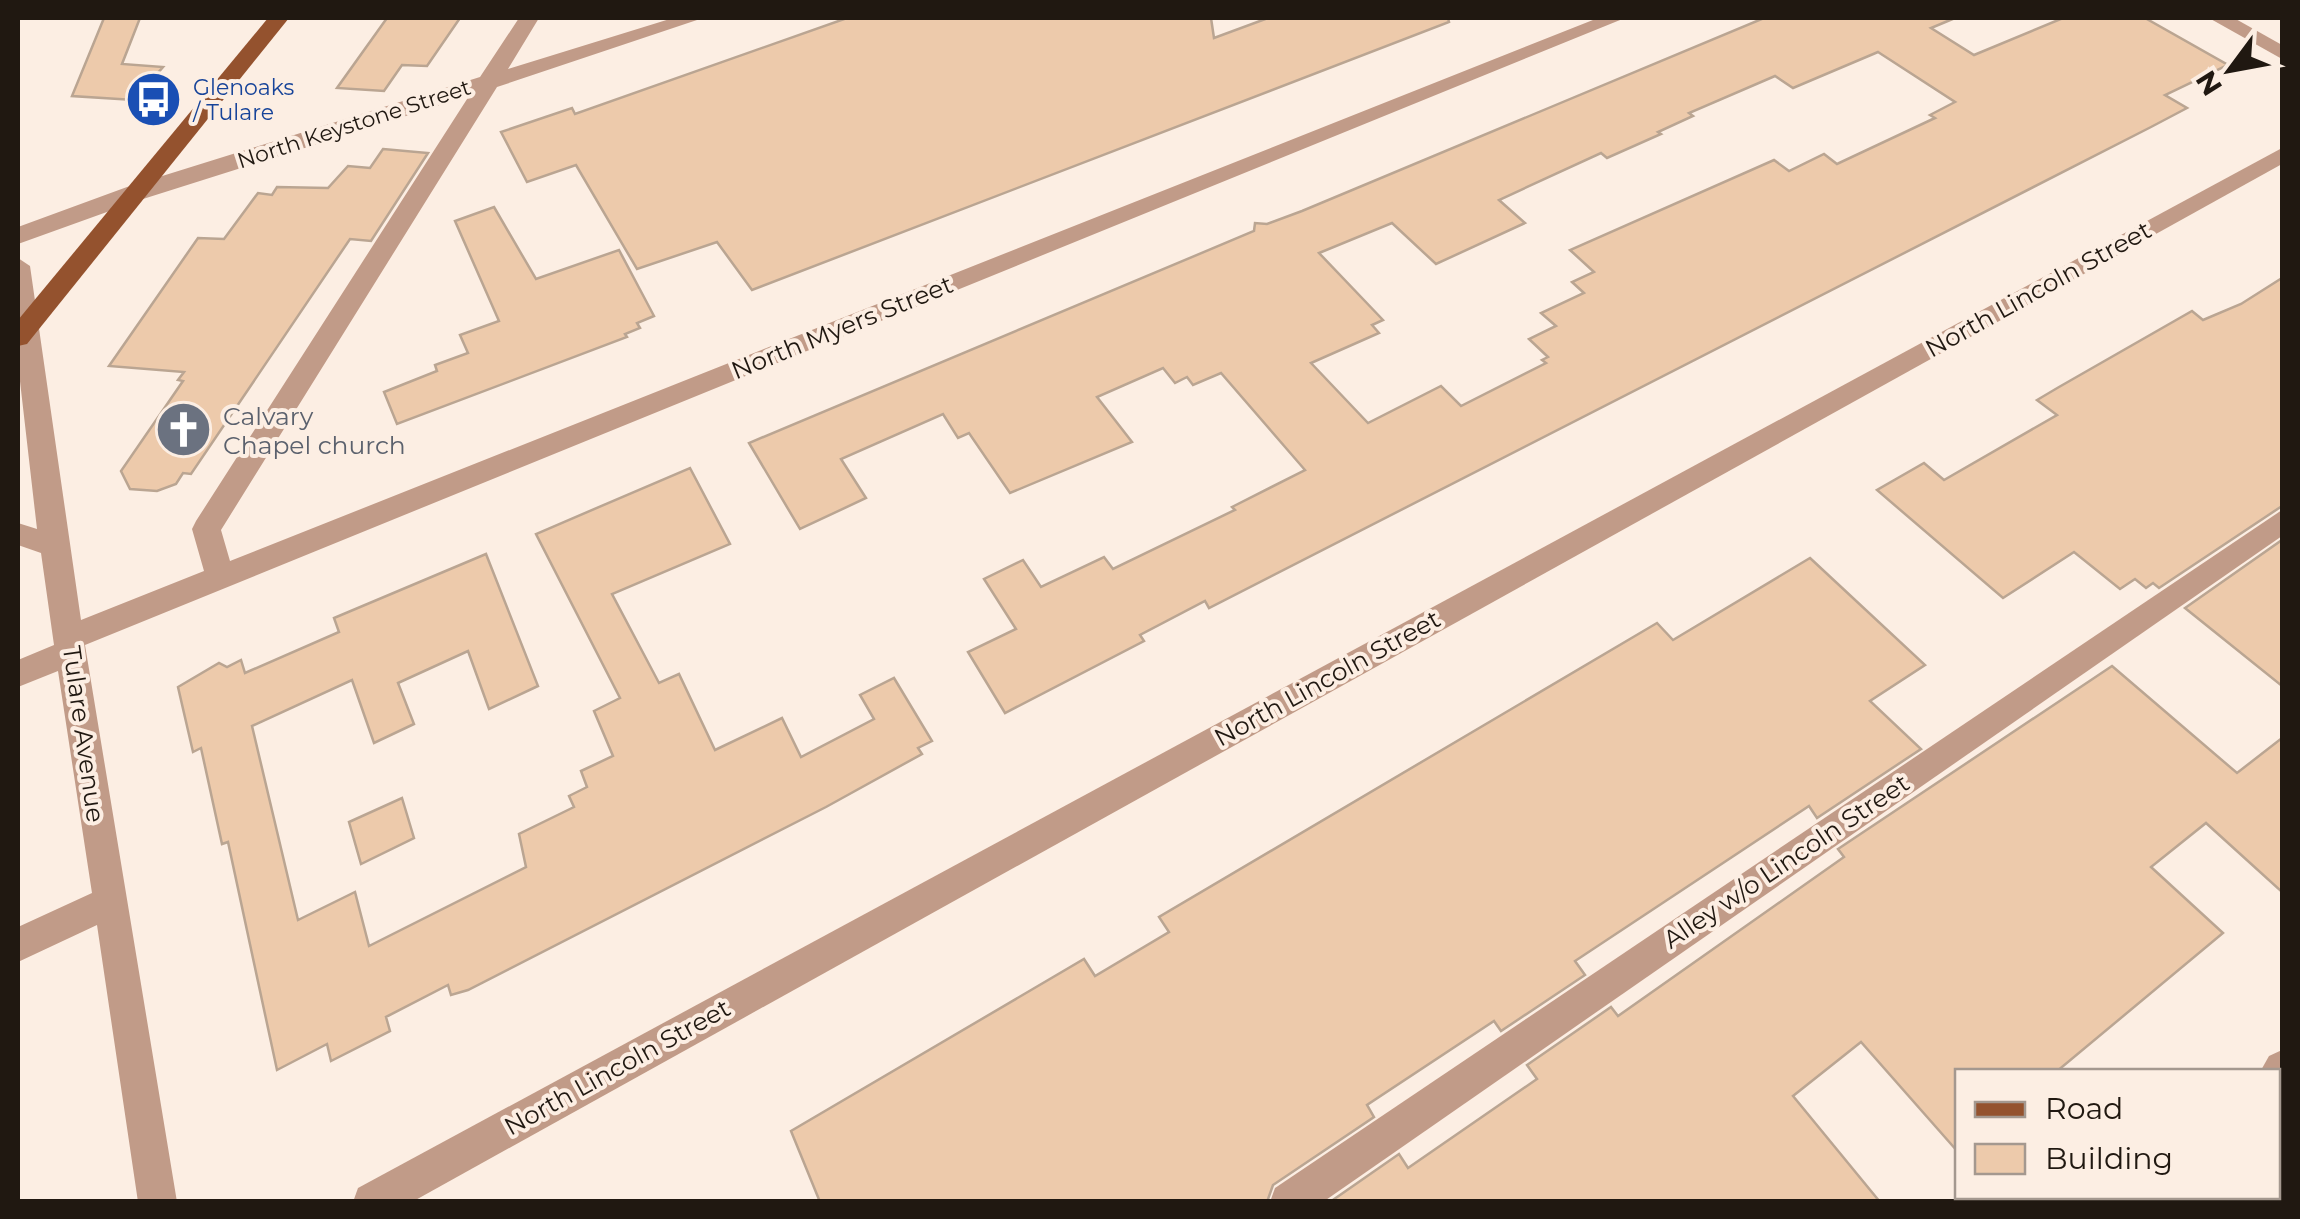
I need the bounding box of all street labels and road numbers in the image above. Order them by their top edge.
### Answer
street label: North Keystone Street [234,73,474,175]
street label: North Lincoln Street [1920,214,2156,364]
street label: North Myers Street [727,269,957,385]
street label: North Lincoln Street [1209,603,1445,753]
street label: Tulare Avenue [57,644,111,824]
street label: Alley w/o Lincoln Street [1657,767,1915,955]
street label: North Lincoln Street [499,992,735,1142]

